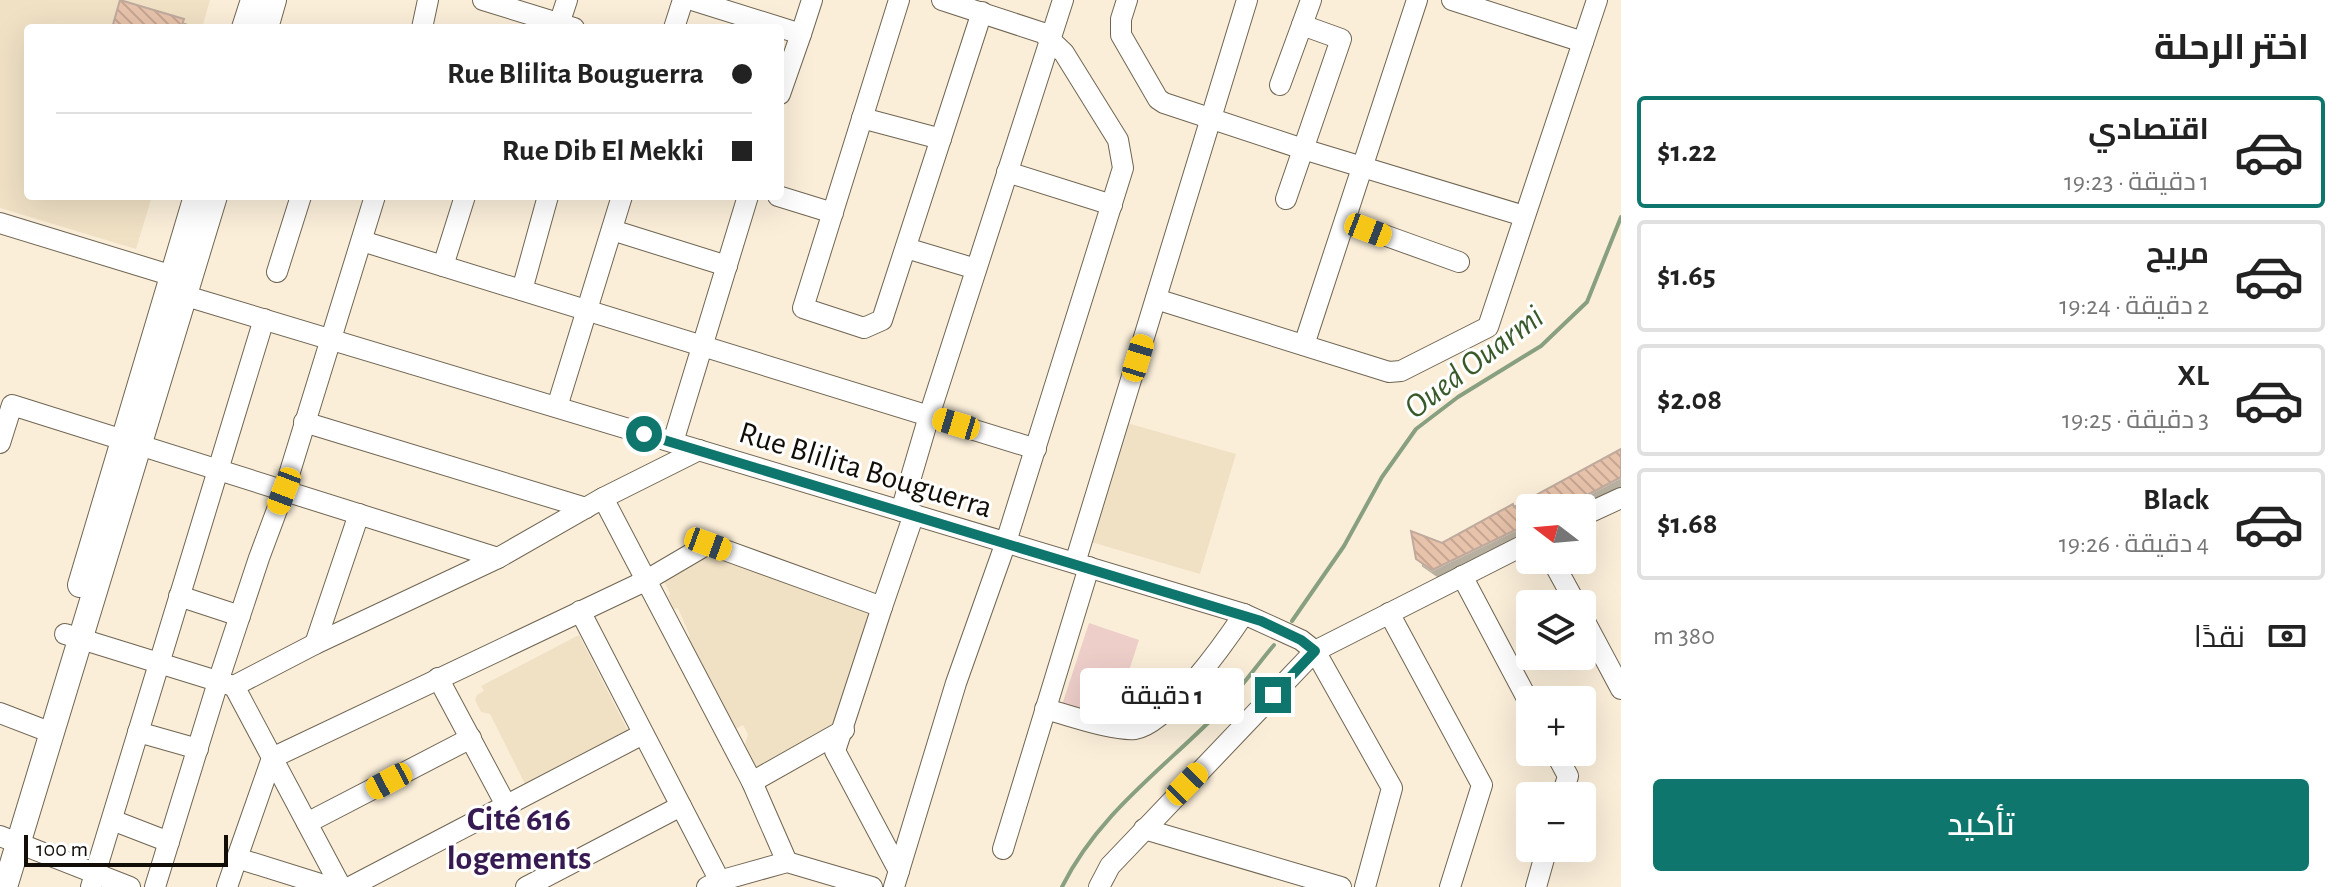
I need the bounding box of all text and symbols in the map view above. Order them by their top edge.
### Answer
text: اختر الرحلة [2154,30,2309,66]
text: Rue Blilita Bouguerra [447,59,704,89]
text: اقتصادي [2088,115,2209,145]
icon: car [2233,116,2305,188]
text: Rue Dib El Mekki [502,136,704,166]
text: $1.22 [1657,137,1716,167]
text: 1 دقيقة · 19:23 [2064,169,2209,195]
car [1341,210,1395,250]
text: مريح [2146,239,2209,269]
icon: car [2233,240,2305,312]
text: $1.65 [1657,261,1716,291]
text: 2 دقيقة · 19:24 [2059,293,2209,319]
water label: Oued Ouarmi [1398,300,1550,426]
car [1120,332,1156,384]
text: XL [2177,361,2209,391]
icon: car [2233,364,2305,436]
text: $2.08 [1657,385,1722,415]
car [930,406,982,442]
text: 3 دقيقة · 19:25 [2062,407,2209,433]
route start [626,416,662,452]
street label: Rue Blilita Bouguerra [735,416,996,524]
car [264,464,304,518]
text: Black [2143,485,2209,515]
icon: car [2233,488,2305,560]
north arrow [1516,494,1596,574]
map controls [1516,494,1596,862]
text: $1.68 [1657,509,1717,539]
car [681,525,735,563]
text: 4 دقيقة · 19:26 [2059,531,2209,557]
button: layers [1516,590,1596,670]
icon: cash [2265,614,2309,658]
text: 380 m [1653,623,1715,649]
text: نقدًا [2194,623,2245,653]
callout: 1 دقيقة [1081,667,1245,723]
route end [1255,677,1291,713]
text: 1 دقيقة [1121,683,1203,709]
button: + [1516,686,1596,766]
car [1162,758,1212,810]
car [362,759,416,803]
button: تأكيد [1653,779,2309,871]
button: − [1516,782,1596,862]
district label: Cité 616 logements [447,803,591,876]
scale bar [24,831,228,867]
text: 100 m [36,838,88,860]

